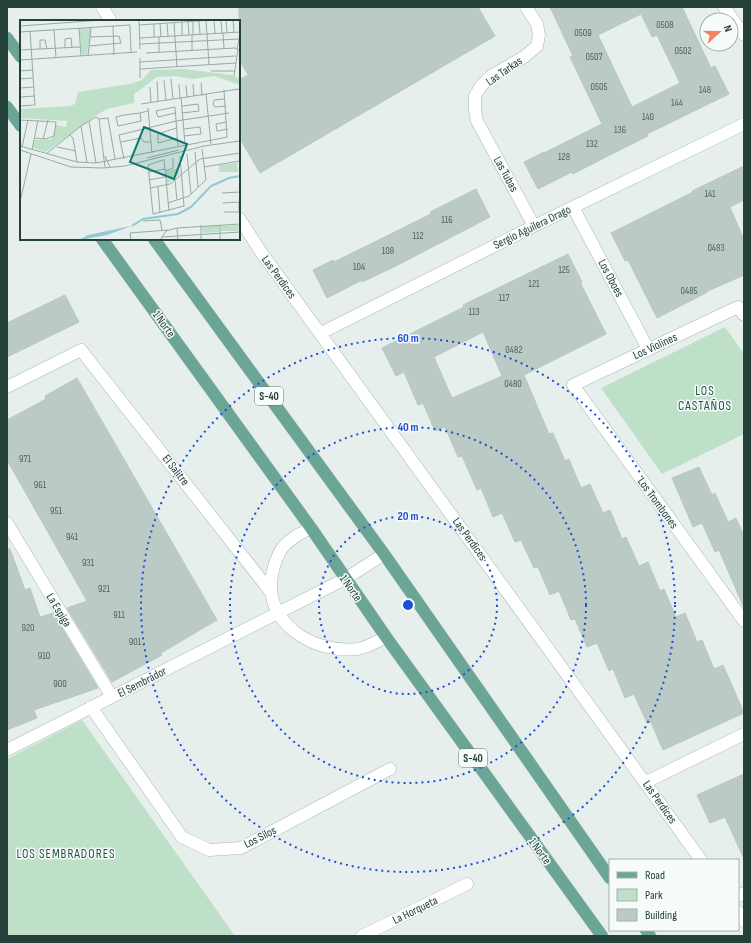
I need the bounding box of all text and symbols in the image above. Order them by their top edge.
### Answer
north arrow [699,12,739,52]
house number: 0508 [656,19,674,31]
inset map [20,20,240,240]
text: N [721,24,735,34]
house number: 0509 [574,27,592,39]
house number: 0502 [674,45,692,57]
house number: 0507 [586,51,602,63]
street label: Las Tarkas [483,54,525,89]
house number: 0505 [591,81,607,93]
house number: 148 [699,84,711,96]
house number: 144 [671,97,683,109]
house number: 140 [642,111,654,123]
house number: 136 [614,124,626,136]
house number: 132 [586,138,598,150]
house number: 128 [558,151,570,163]
street label: Las Tubas [490,154,521,195]
house number: 141 [704,188,716,200]
street label: Sergio Aguilera Drago [491,202,574,253]
house number: 116 [441,214,453,226]
house number: 112 [412,230,424,242]
house number: 0483 [707,242,725,254]
house number: 108 [382,245,394,257]
street label: Las Perdices [258,253,299,302]
street label: Los Oboes [594,257,627,300]
house number: 104 [353,261,365,273]
house number: 125 [558,264,570,276]
house number: 121 [528,278,540,290]
house number: 0485 [680,285,698,297]
house number: 117 [499,292,509,304]
house number: 113 [468,306,480,318]
street label: 1 Norte [149,308,178,341]
street label: Los Violines [631,330,680,363]
text: 60 m [397,331,419,346]
house number: 0482 [505,344,523,356]
house number: 0480 [504,378,522,390]
district label: LOS CASTAÑOS [678,383,732,414]
road number: S-40 [255,387,283,405]
text: 40 m [397,420,419,435]
street label: El Salitre [159,452,192,489]
house number: 971 [19,453,31,465]
street label: Los Trombones [634,475,681,532]
house number: 961 [34,479,47,491]
house number: 951 [50,505,62,517]
text: 20 m [398,509,418,524]
street label: Las Perdices [449,515,490,564]
house number: 941 [66,531,79,543]
house number: 931 [82,557,95,569]
street label: 1 Norte [336,572,365,605]
house number: 921 [98,583,111,595]
street label: La Espiga [43,591,75,630]
centre of rings [401,598,415,612]
house number: 911 [113,609,125,621]
house number: 920 [21,622,35,634]
house number: 901 [129,636,142,648]
house number: 910 [38,650,50,662]
street label: El Sembrador [115,663,170,701]
house number: 900 [53,678,67,690]
road number: S-40 [459,749,487,767]
street label: Las Perdices [639,778,680,827]
street label: Los Silos [241,823,279,852]
street label: 1 Norte [525,835,554,868]
district label: LOS SEMBRADORES [16,846,116,862]
legend [609,859,739,931]
text: Road [645,868,665,883]
text: Park [645,888,663,903]
street label: La Horqueta [390,893,441,928]
text: Building [645,908,677,923]

